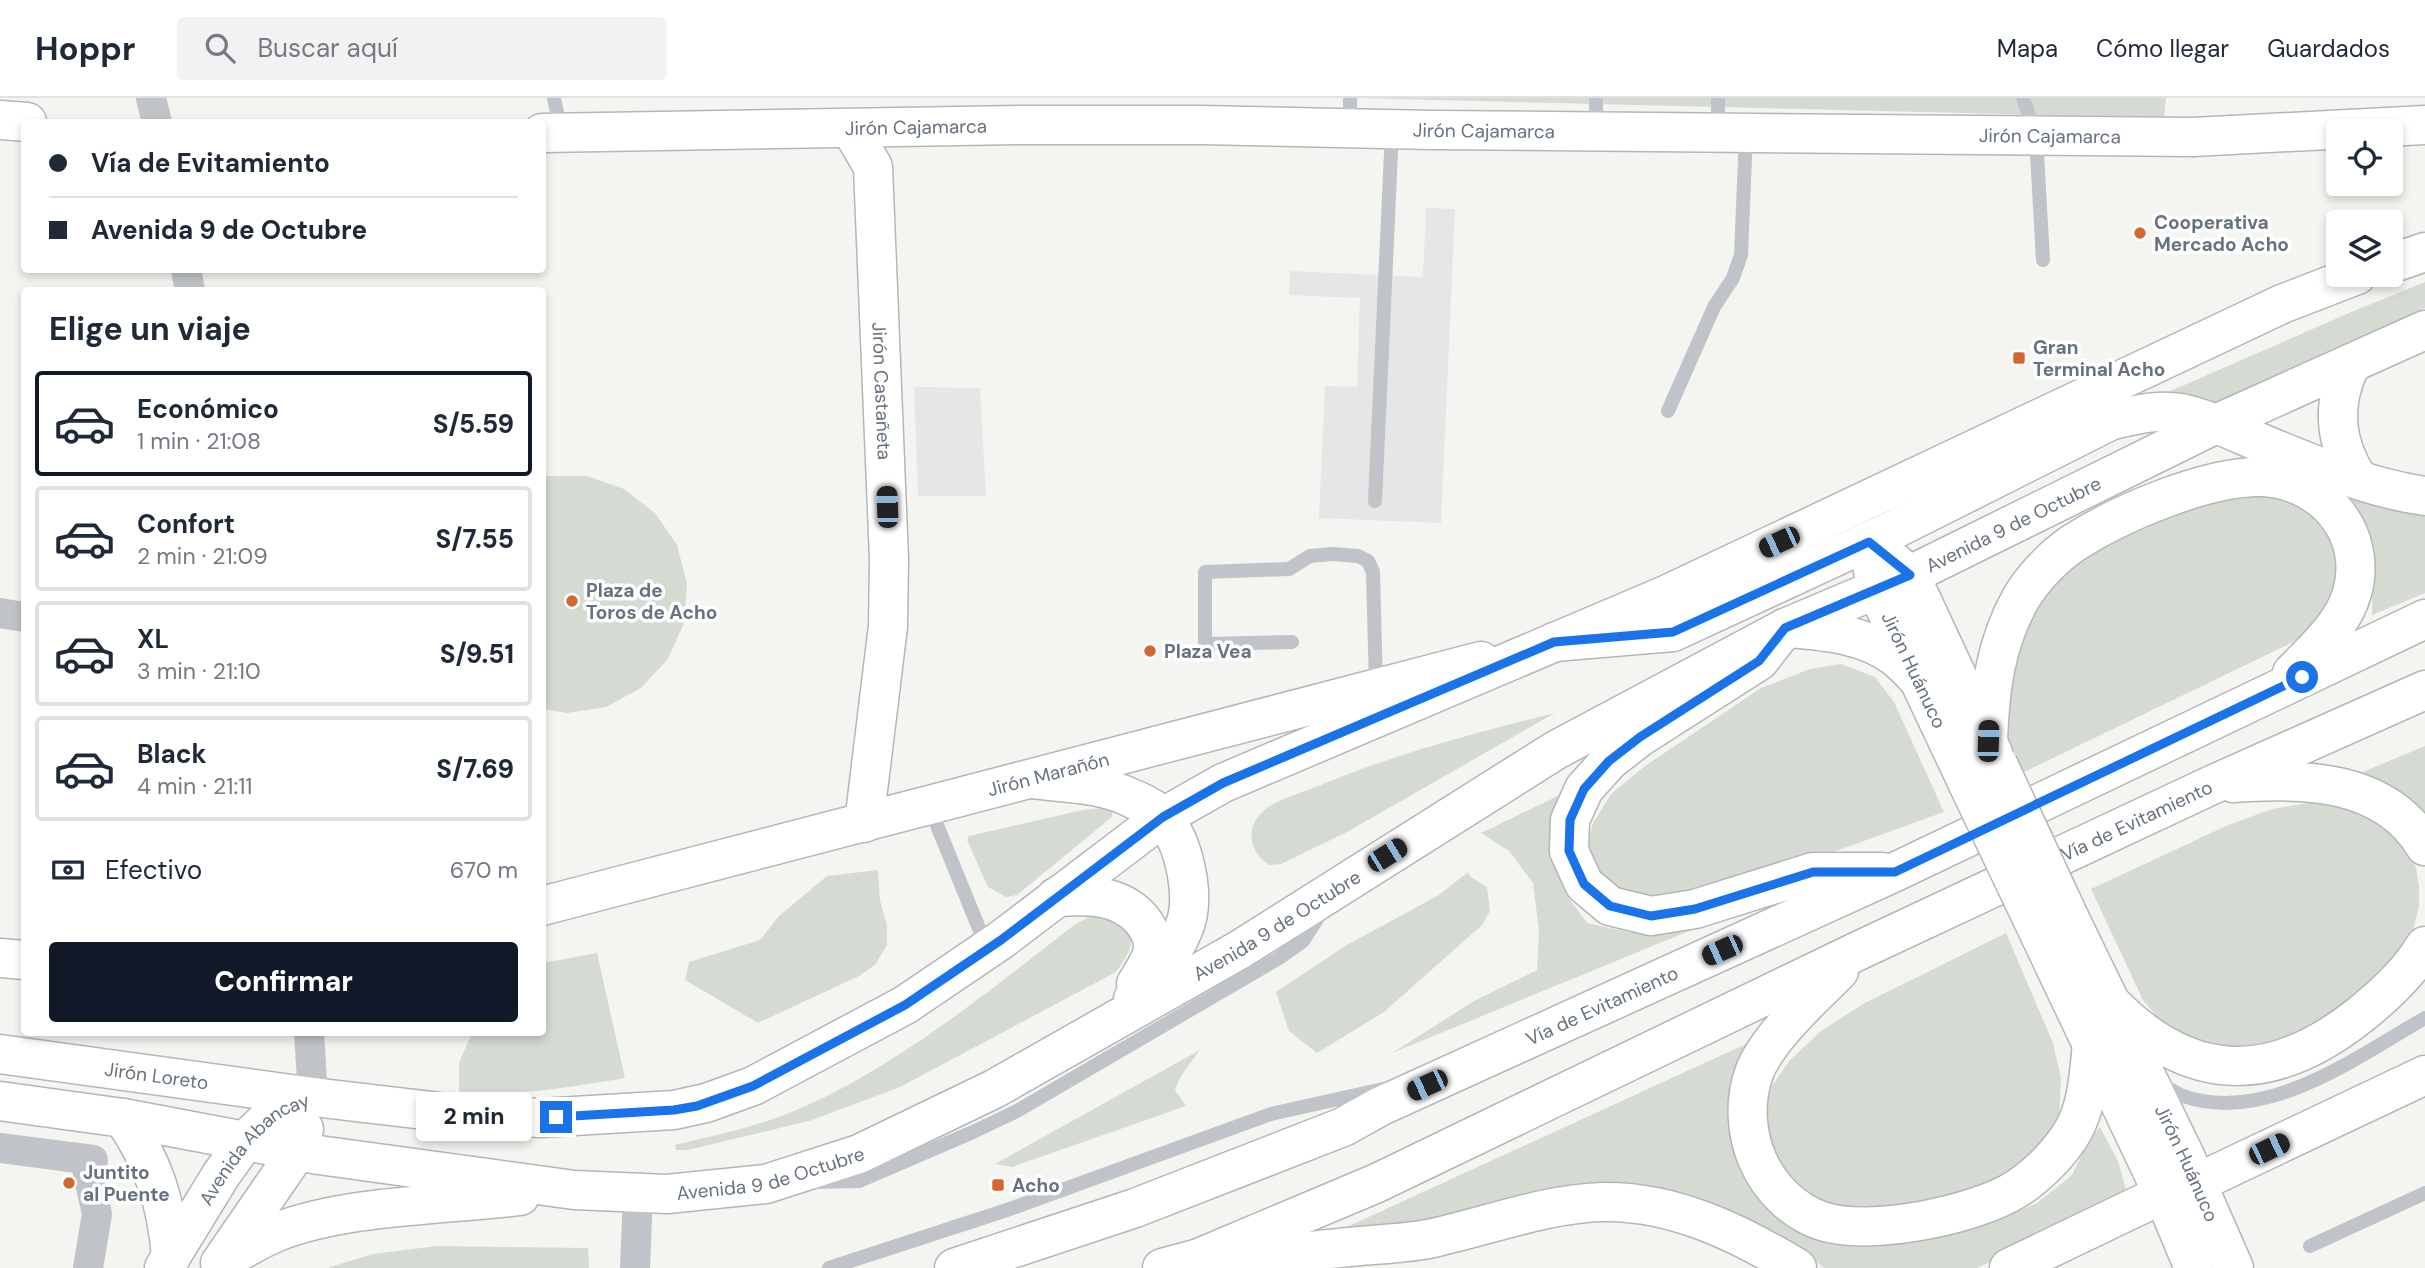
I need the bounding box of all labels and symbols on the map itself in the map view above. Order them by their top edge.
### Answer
street label: Jirón Cajamarca [845,114,987,141]
street label: Jirón Cajamarca [1413,118,1555,144]
street label: Jirón Cajamarca [1979,123,2121,149]
place label: Cooperativa Mercado Acho [2154,210,2289,257]
marker: Cooperativa Mercado Acho [2132,225,2148,241]
street label: Jirón Castañeta [866,321,897,460]
place label: Gran Terminal Acho [2033,335,2165,382]
marker: Gran Terminal Acho [2011,350,2027,366]
street label: Avenida 9 de Octubre [1922,471,2105,578]
car [876,486,899,528]
car [1756,524,1803,560]
place label: Plaza de Toros de Acho [586,578,717,625]
marker: Plaza de Toros de Acho [564,593,580,609]
street label: Jirón Huánuco [1876,608,1952,733]
place label: Plaza Vea [1164,639,1252,664]
marker: Plaza Vea [1142,643,1158,659]
route start [2286,661,2318,693]
car [1977,720,2000,762]
street label: Jirón Marañón [985,747,1112,802]
street label: Vía de Evitamiento [2057,775,2217,867]
car [1364,835,1411,875]
street label: Avenida 9 de Octubre [1189,864,1366,987]
car [1699,932,1746,968]
street label: Vía de Evitamiento [1522,960,1682,1051]
street label: Jirón Loreto [103,1057,210,1095]
car [1404,1067,1451,1103]
street label: Avenida Abancay [193,1087,313,1210]
callout: 2 min [416,1093,532,1142]
route end [540,1101,572,1133]
street label: Jirón Huánuco [2149,1101,2224,1226]
car [2246,1130,2293,1168]
street label: Avenida 9 de Octubre [675,1141,868,1206]
place label: Juntito al Puente [83,1160,170,1207]
place label: Acho [1012,1173,1060,1198]
marker: Juntito al Puente [61,1175,77,1191]
marker: Acho [990,1177,1006,1193]

